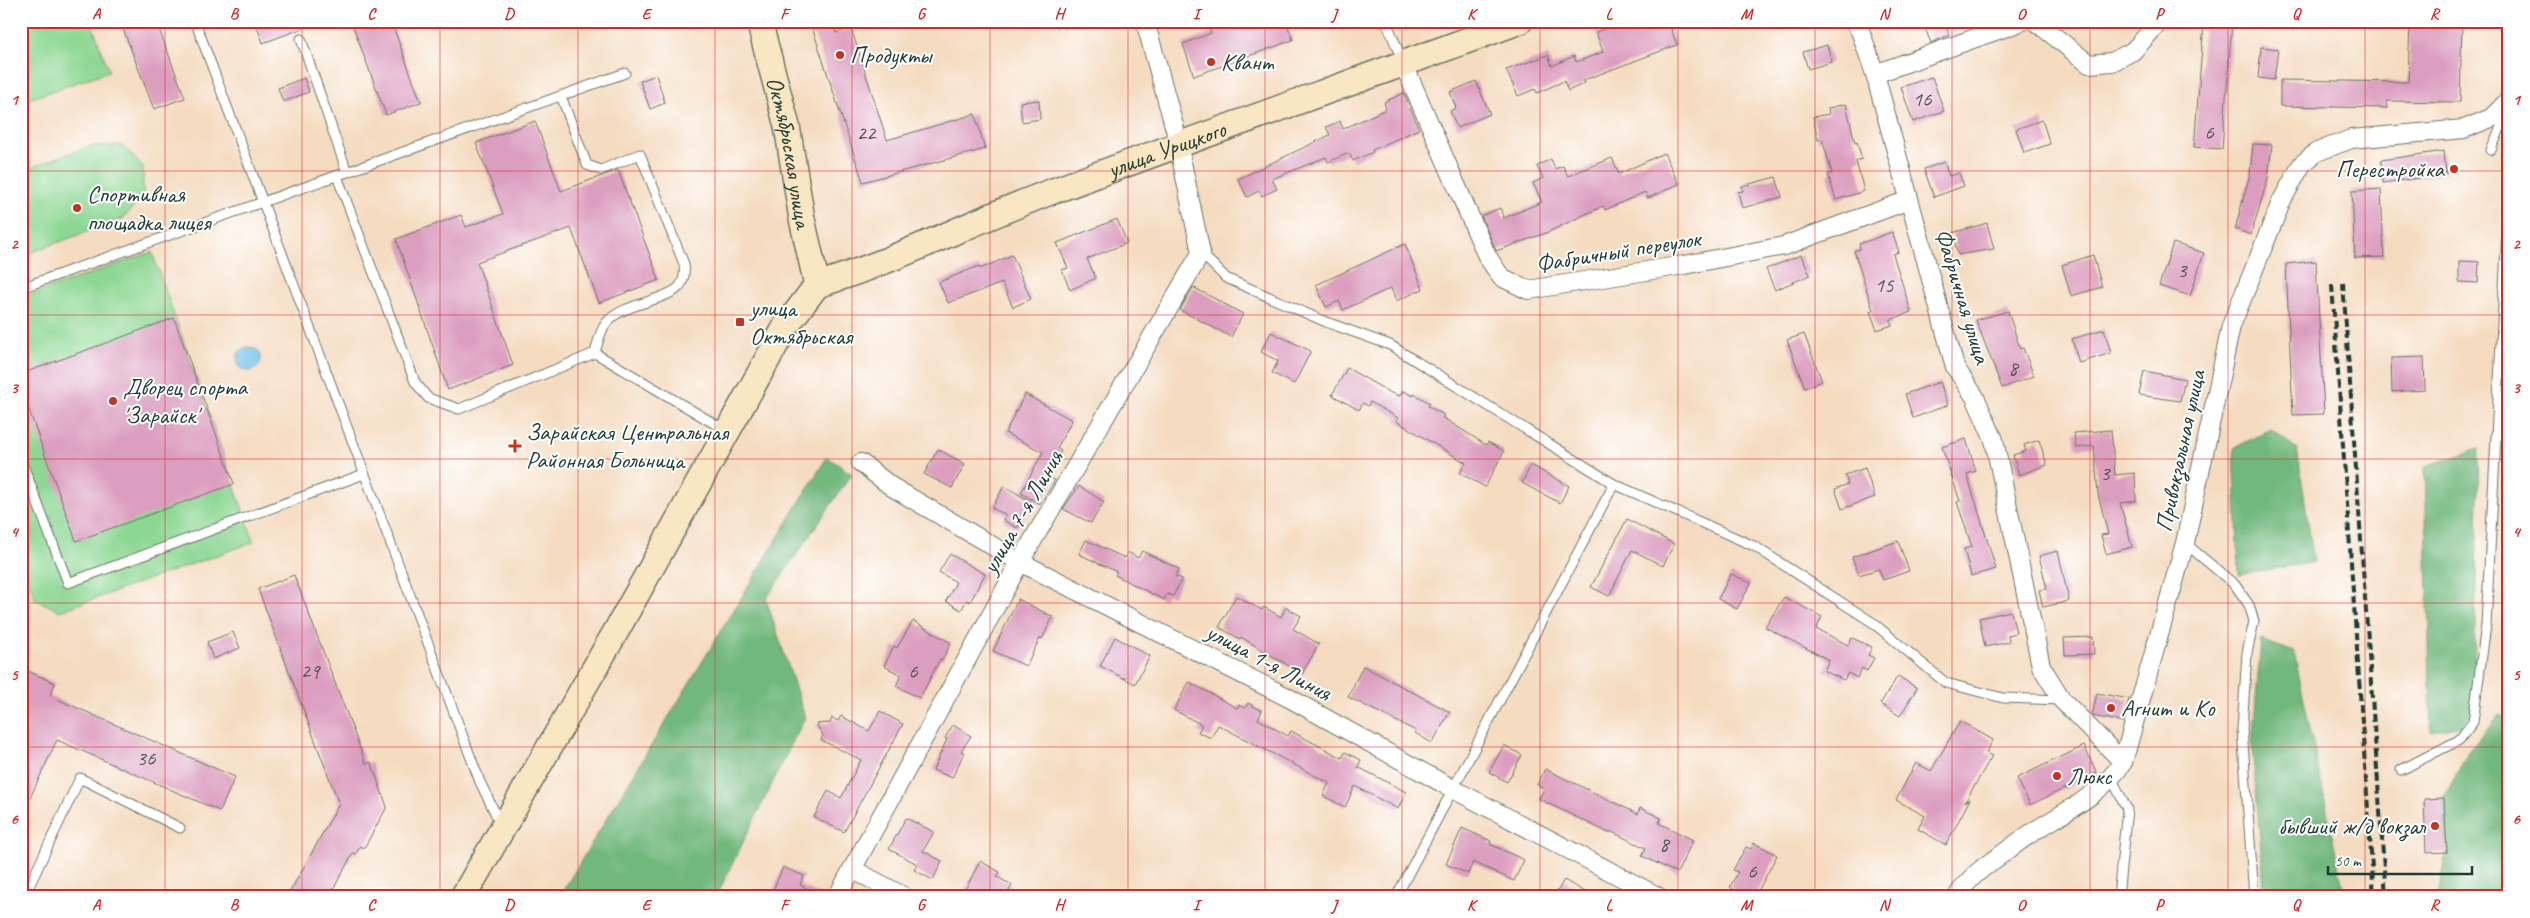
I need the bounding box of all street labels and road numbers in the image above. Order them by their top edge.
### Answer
street label: Октябрьская улица [760,73,819,233]
street label: улица Урицкого [1101,113,1231,185]
street label: Фабричный переулок [1534,223,1704,279]
street label: Фабричная улица [1928,225,1998,368]
street label: Привокзальная улица [2148,366,2213,535]
street label: улица 7-я Линия [974,444,1070,581]
street label: улица 1-я Линия [1200,616,1338,708]

